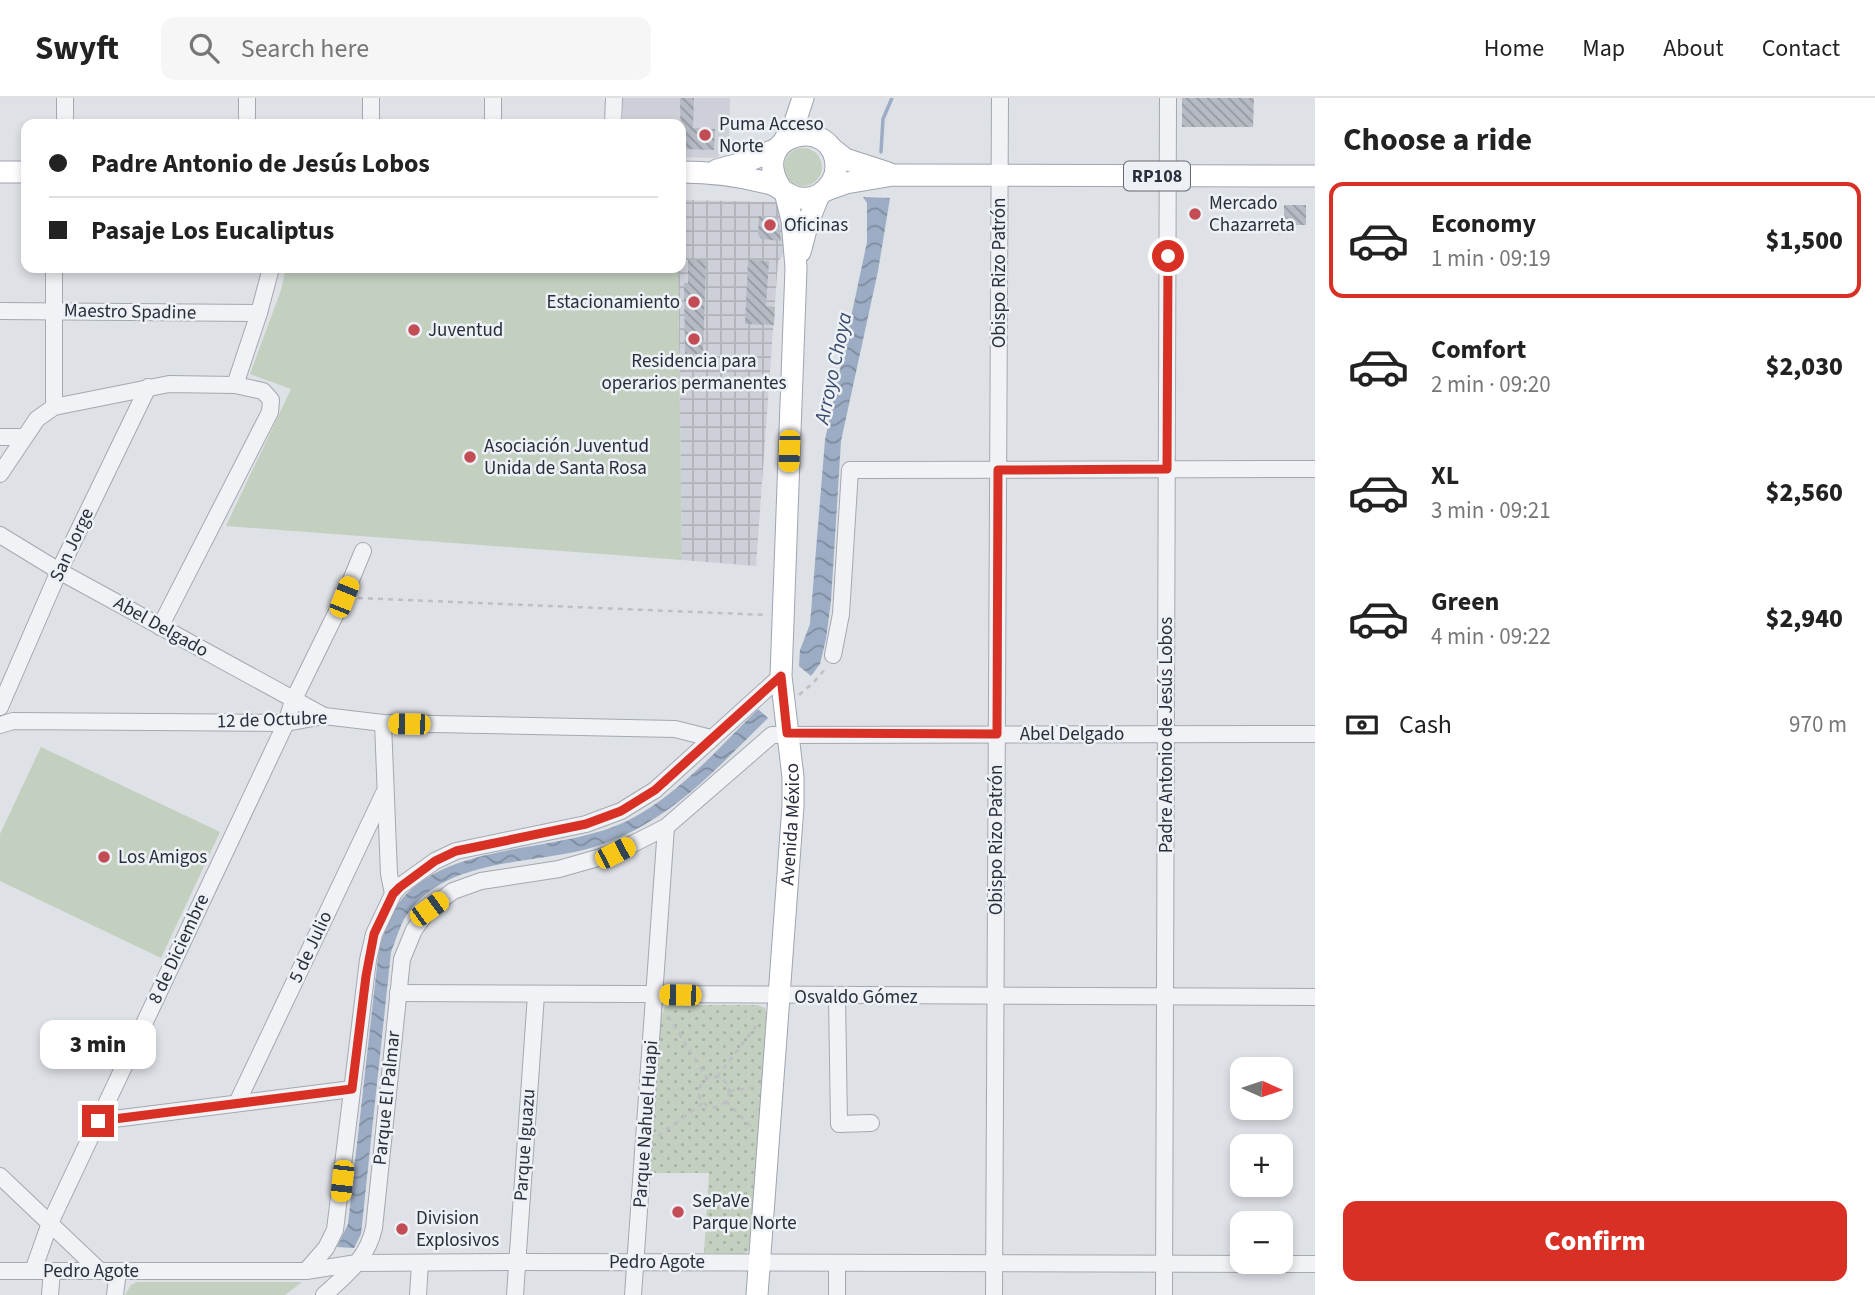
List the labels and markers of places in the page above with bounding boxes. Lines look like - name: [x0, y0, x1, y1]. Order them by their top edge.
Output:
- place label: Puma Acceso Norte: [719, 111, 824, 160]
- marker: Puma Acceso Norte: [697, 127, 713, 143]
- place label: Mercado Chazarreta: [1209, 190, 1295, 239]
- marker: Mercado Chazarreta: [1187, 206, 1203, 222]
- place label: Oficinas: [784, 212, 848, 239]
- marker: Oficinas: [762, 217, 778, 233]
- place label: Estacionamiento: [547, 289, 680, 316]
- marker: Estacionamiento: [686, 294, 702, 310]
- place label: Juventud: [428, 317, 503, 344]
- marker: Juventud: [406, 322, 422, 338]
- marker: Residencia para operarios permanentes: [686, 331, 702, 347]
- place label: Residencia para operarios permanentes: [602, 348, 786, 397]
- place label: Asociación Juventud Unida de Santa Rosa: [484, 433, 649, 482]
- marker: Asociación Juventud Unida de Santa Rosa: [462, 449, 478, 465]
- place label: Los Amigos: [118, 844, 207, 871]
- marker: Los Amigos: [96, 849, 112, 865]
- place label: SePaVe Parque Norte: [692, 1188, 797, 1237]
- marker: SePaVe Parque Norte: [670, 1204, 686, 1220]
- place label: Division Explosivos: [416, 1205, 499, 1254]
- marker: Division Explosivos: [394, 1221, 410, 1237]

